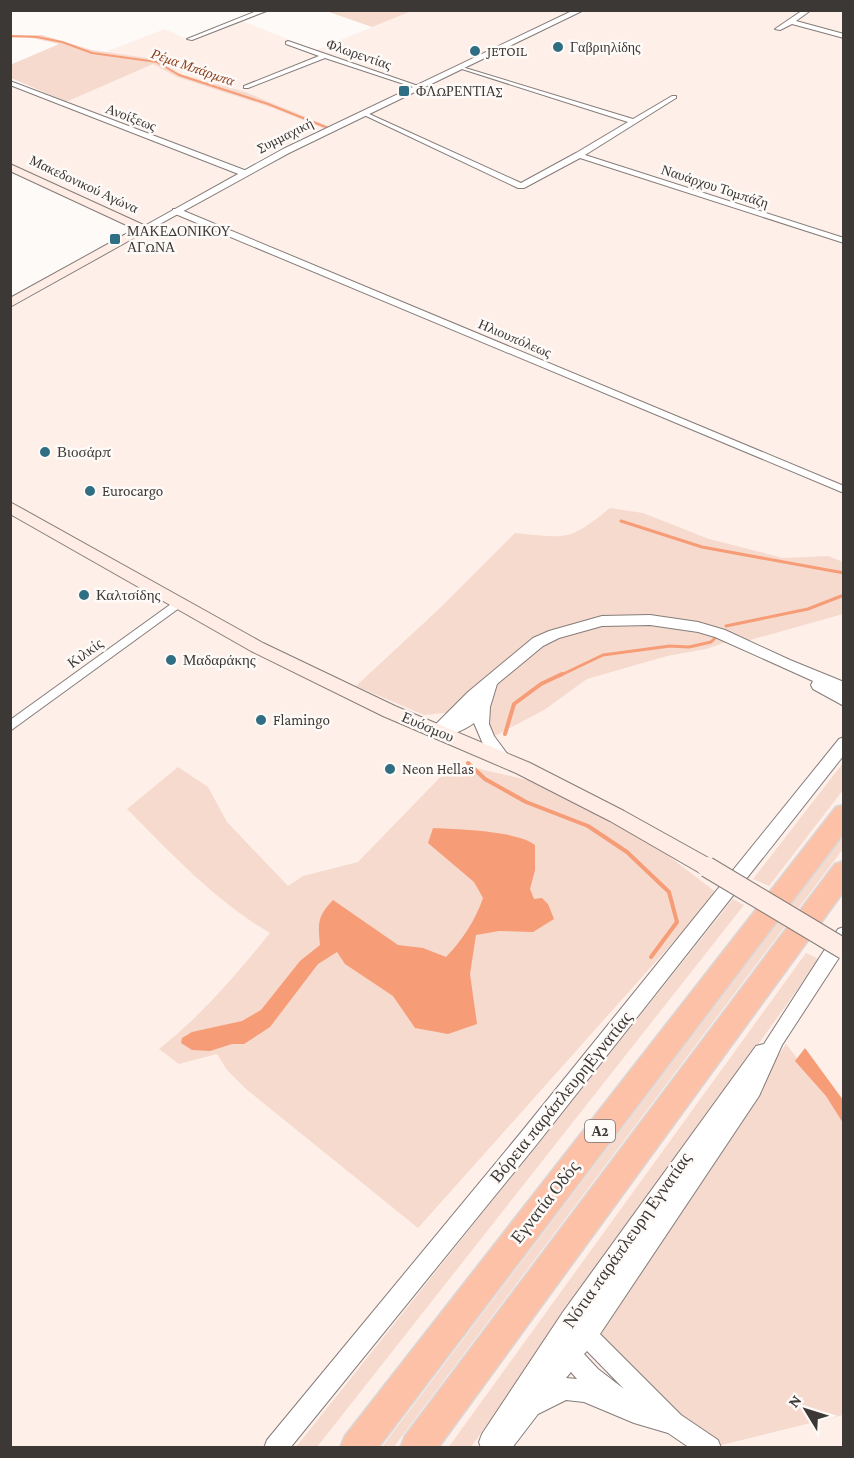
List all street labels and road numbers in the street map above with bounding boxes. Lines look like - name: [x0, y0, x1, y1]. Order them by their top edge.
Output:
- street label: Φλωρεντίας: [324, 35, 394, 73]
- street label: Ανοίξεως: [103, 100, 159, 134]
- street label: Συμμαχική: [254, 115, 316, 155]
- street label: Μακεδονικού Αγώνα: [27, 152, 141, 216]
- street label: Ναυάρχου Τομπάζη: [659, 161, 771, 211]
- street label: Ηλιουπόλεως: [476, 315, 554, 361]
- street label: Κιλκίς: [64, 635, 106, 671]
- street label: Ευόσμου: [399, 709, 457, 746]
- street label: Βόρεια παράπλευρηΕγνατίας: [486, 1007, 636, 1187]
- road number: Α2: [585, 1120, 615, 1142]
- street label: Νότια παράπλευρη Εγνατίας: [559, 1149, 695, 1331]
- street label: Εγνατία Οδός: [507, 1157, 583, 1247]

